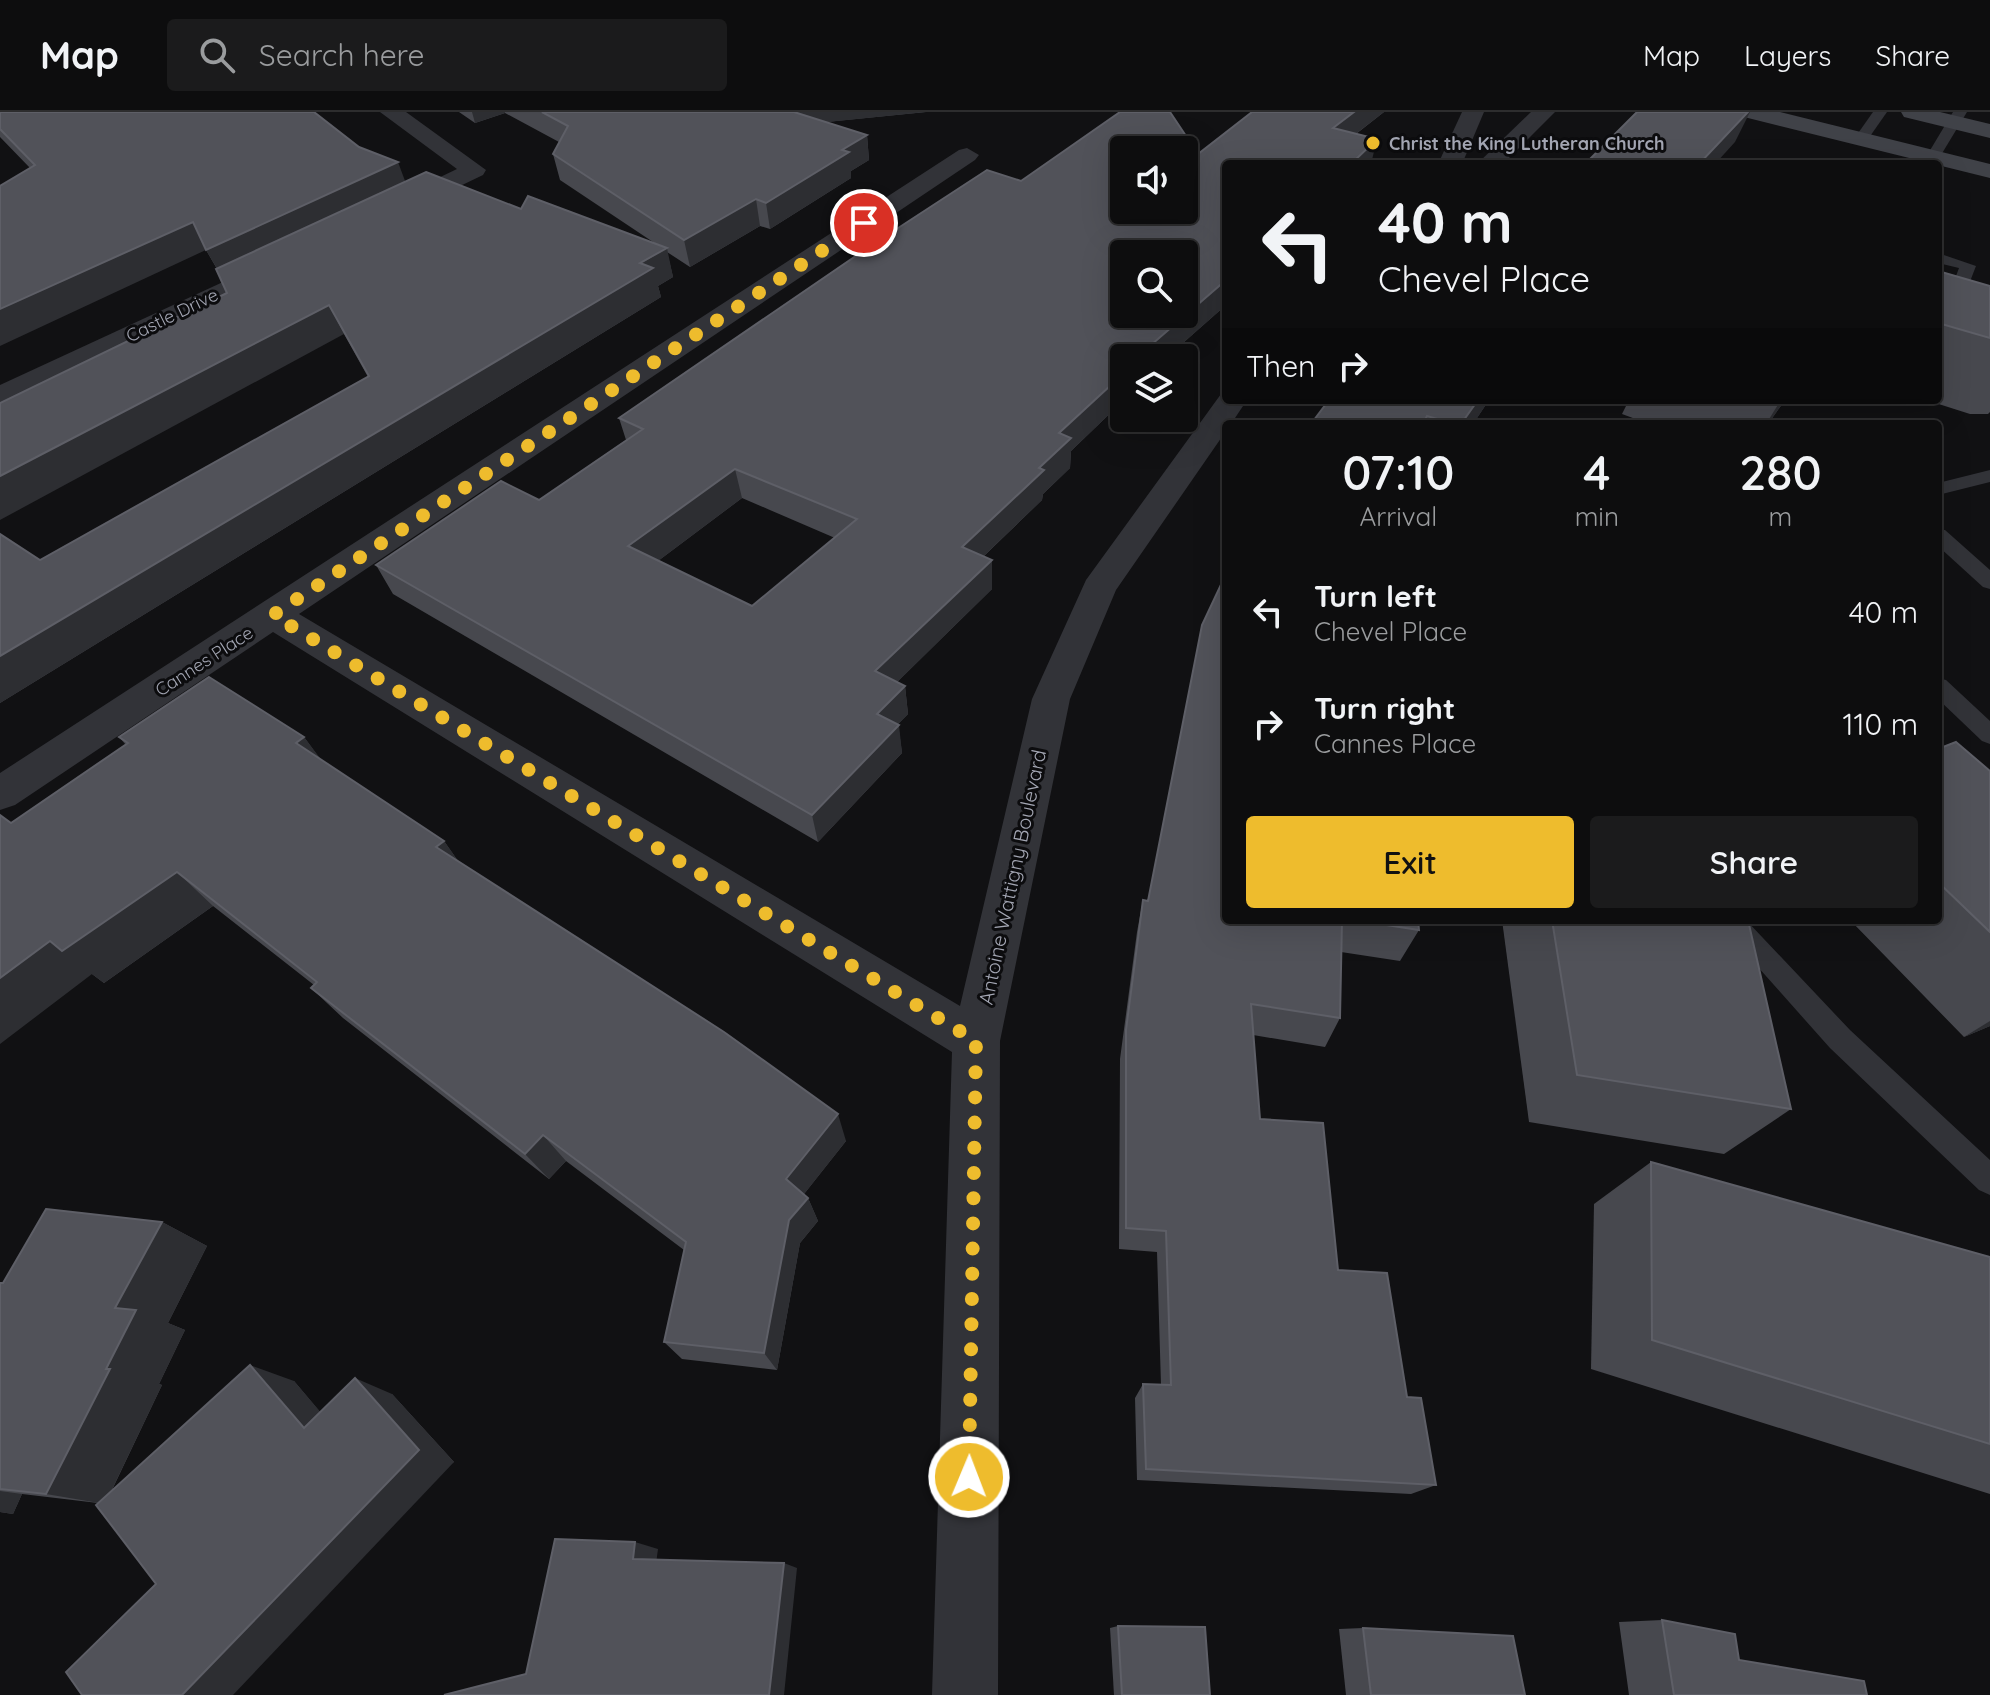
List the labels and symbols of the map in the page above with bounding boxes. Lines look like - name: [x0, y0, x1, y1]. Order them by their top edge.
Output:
- place label: Christ the King Lutheran Church: [1389, 132, 1664, 155]
- marker: Christ the King Lutheran Church: [1364, 134, 1382, 152]
- pin: [830, 189, 898, 257]
- street label: Castle Drive: [122, 283, 222, 347]
- street label: Cannes Place: [151, 621, 257, 701]
- street label: Antoine Wattigny Boulevard: [973, 747, 1051, 1007]
- position arrow: [927, 1435, 1011, 1519]

